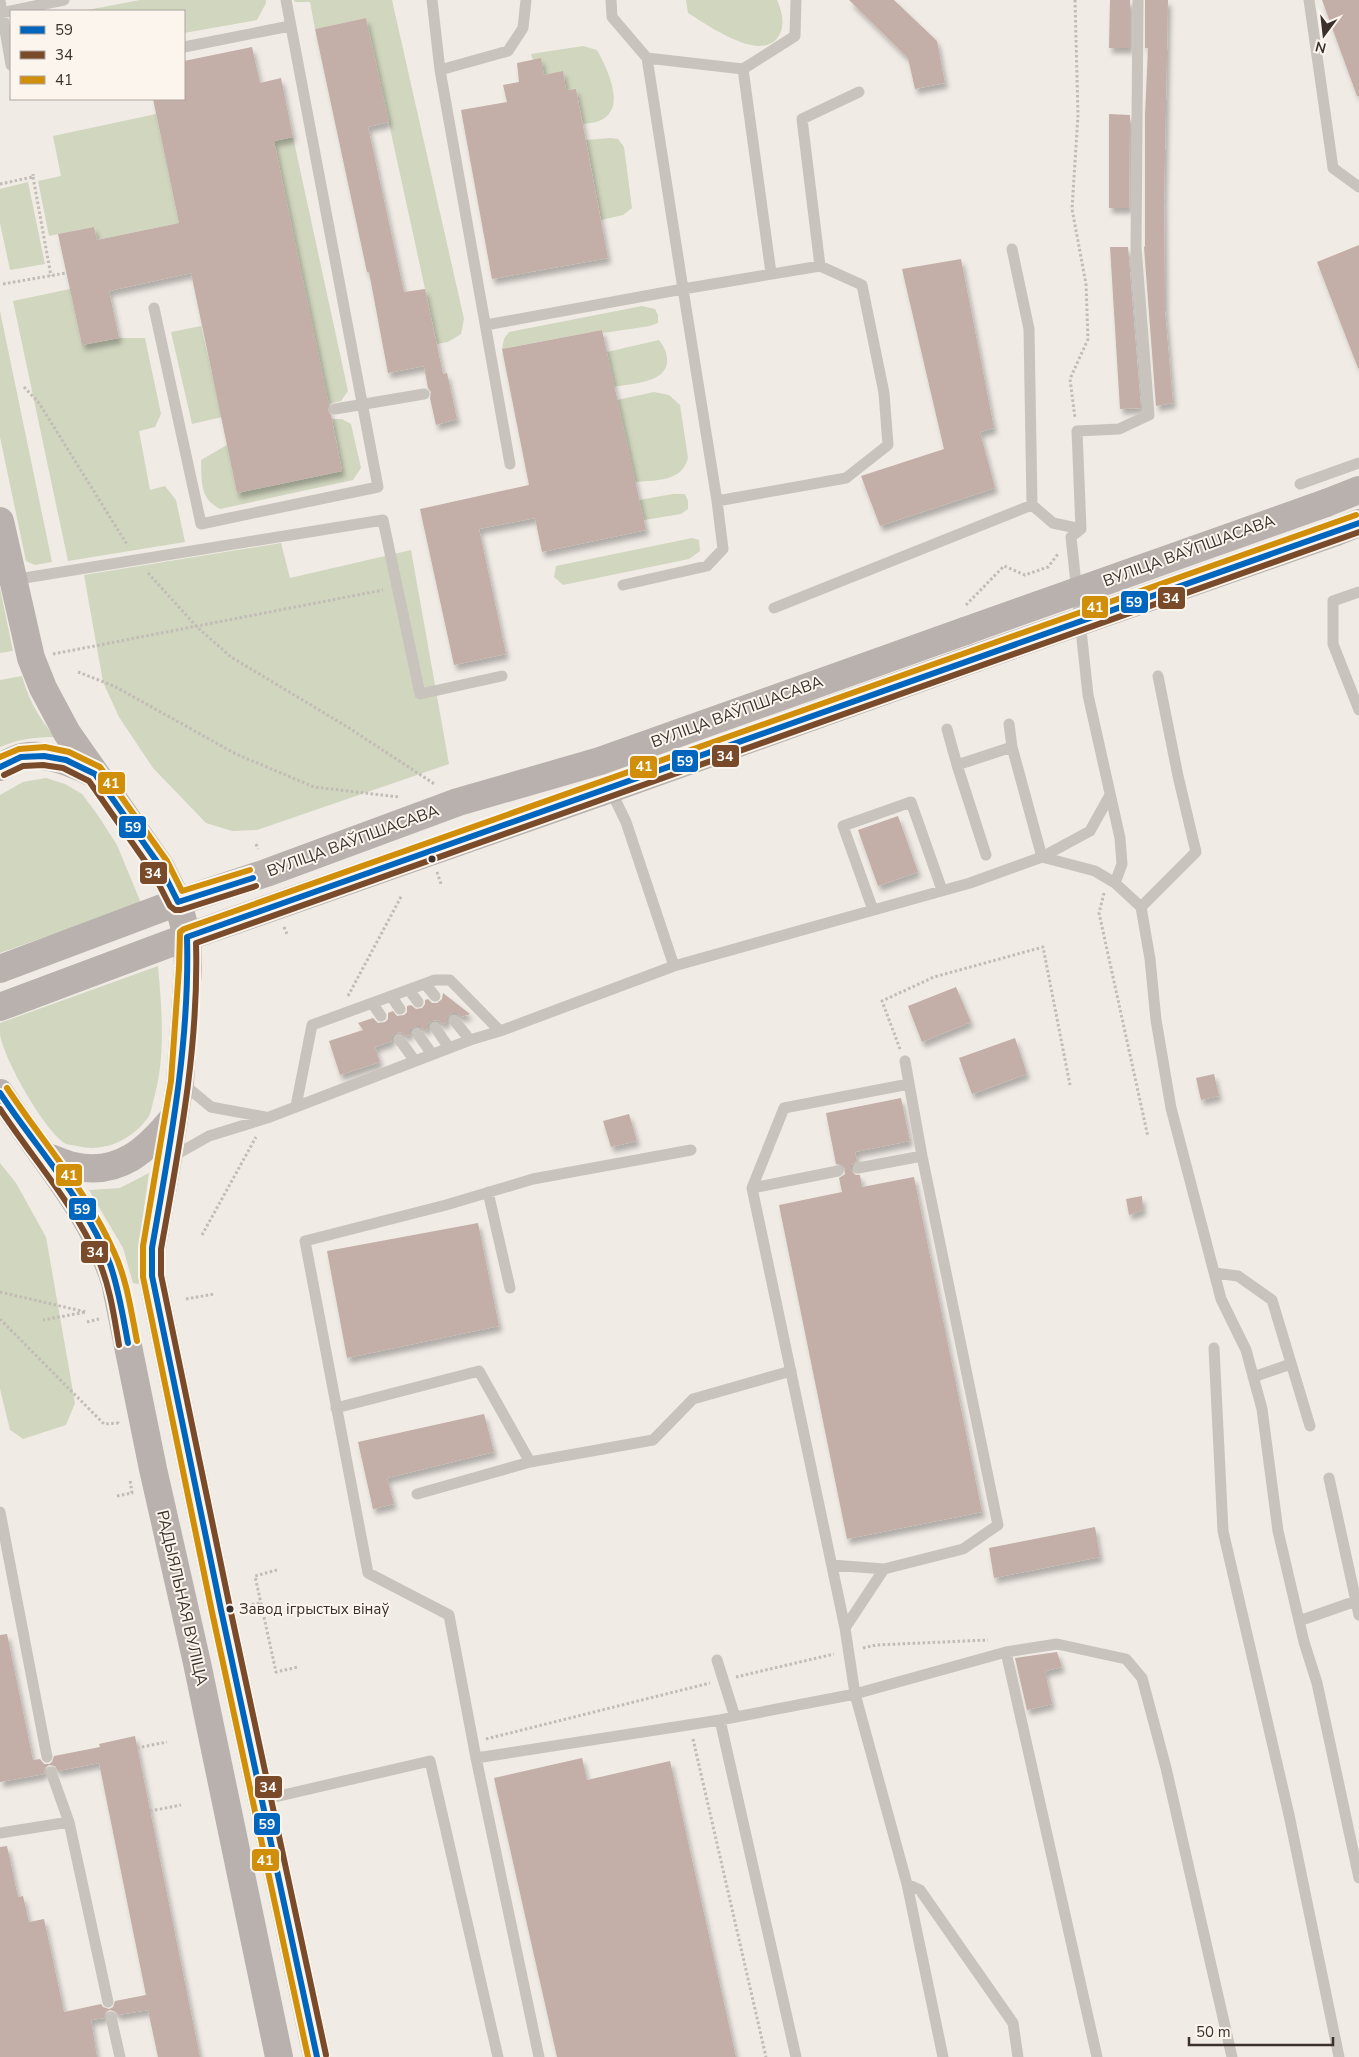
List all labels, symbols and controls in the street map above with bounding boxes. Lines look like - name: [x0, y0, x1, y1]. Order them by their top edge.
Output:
- legend: [10, 10, 185, 100]
- north arrow: [1299, 10, 1349, 60]
- text: 59: [55, 20, 73, 40]
- text: N: [1313, 37, 1328, 58]
- text: 34: [55, 45, 73, 65]
- text: 41: [55, 70, 73, 90]
- street label: ВУЛІЦА ВАЎПШАСАВА: [1100, 510, 1278, 592]
- line badge: 34: [1157, 586, 1186, 610]
- text: 34: [1163, 589, 1180, 608]
- line badge: 59: [1120, 590, 1149, 614]
- text: 59: [1126, 593, 1142, 612]
- line badge: 41: [1081, 595, 1109, 619]
- text: 41: [1087, 598, 1103, 617]
- street label: ВУЛІЦА ВАЎПШАСАВА: [648, 671, 826, 753]
- line badge: 34: [711, 744, 740, 768]
- text: 34: [717, 747, 734, 766]
- line badge: 59: [671, 749, 699, 773]
- text: 59: [677, 752, 693, 771]
- line badge: 41: [629, 755, 658, 779]
- text: 41: [636, 757, 652, 776]
- line badge: 41: [97, 771, 126, 795]
- text: 41: [103, 774, 119, 793]
- street label: ВУЛІЦА ВАЎПШАСАВА: [264, 800, 442, 882]
- line badge: 59: [118, 815, 147, 839]
- text: 59: [125, 818, 141, 837]
- unlabelled marker: [427, 854, 437, 864]
- line badge: 34: [139, 861, 168, 885]
- text: 34: [145, 864, 162, 883]
- line badge: 41: [55, 1163, 83, 1187]
- text: 41: [61, 1166, 77, 1185]
- line badge: 59: [68, 1197, 97, 1221]
- text: 59: [74, 1200, 90, 1219]
- line badge: 34: [80, 1240, 109, 1264]
- text: 34: [87, 1243, 104, 1262]
- street label: РАДЫЯЛЬНАЯ ВУЛІЦА: [151, 1508, 213, 1688]
- place label: Завод ігрыстых вінаў: [239, 1599, 389, 1619]
- marker: Завод ігрыстых вінаў: [225, 1604, 235, 1614]
- line badge: 34: [254, 1775, 283, 1799]
- text: 34: [260, 1778, 277, 1797]
- line badge: 59: [253, 1812, 281, 1836]
- text: 59: [259, 1815, 275, 1834]
- line badge: 41: [251, 1848, 280, 1872]
- text: 41: [257, 1851, 273, 1870]
- scale bar: [1189, 2014, 1333, 2046]
- text: 50 m: [1196, 2022, 1231, 2042]

